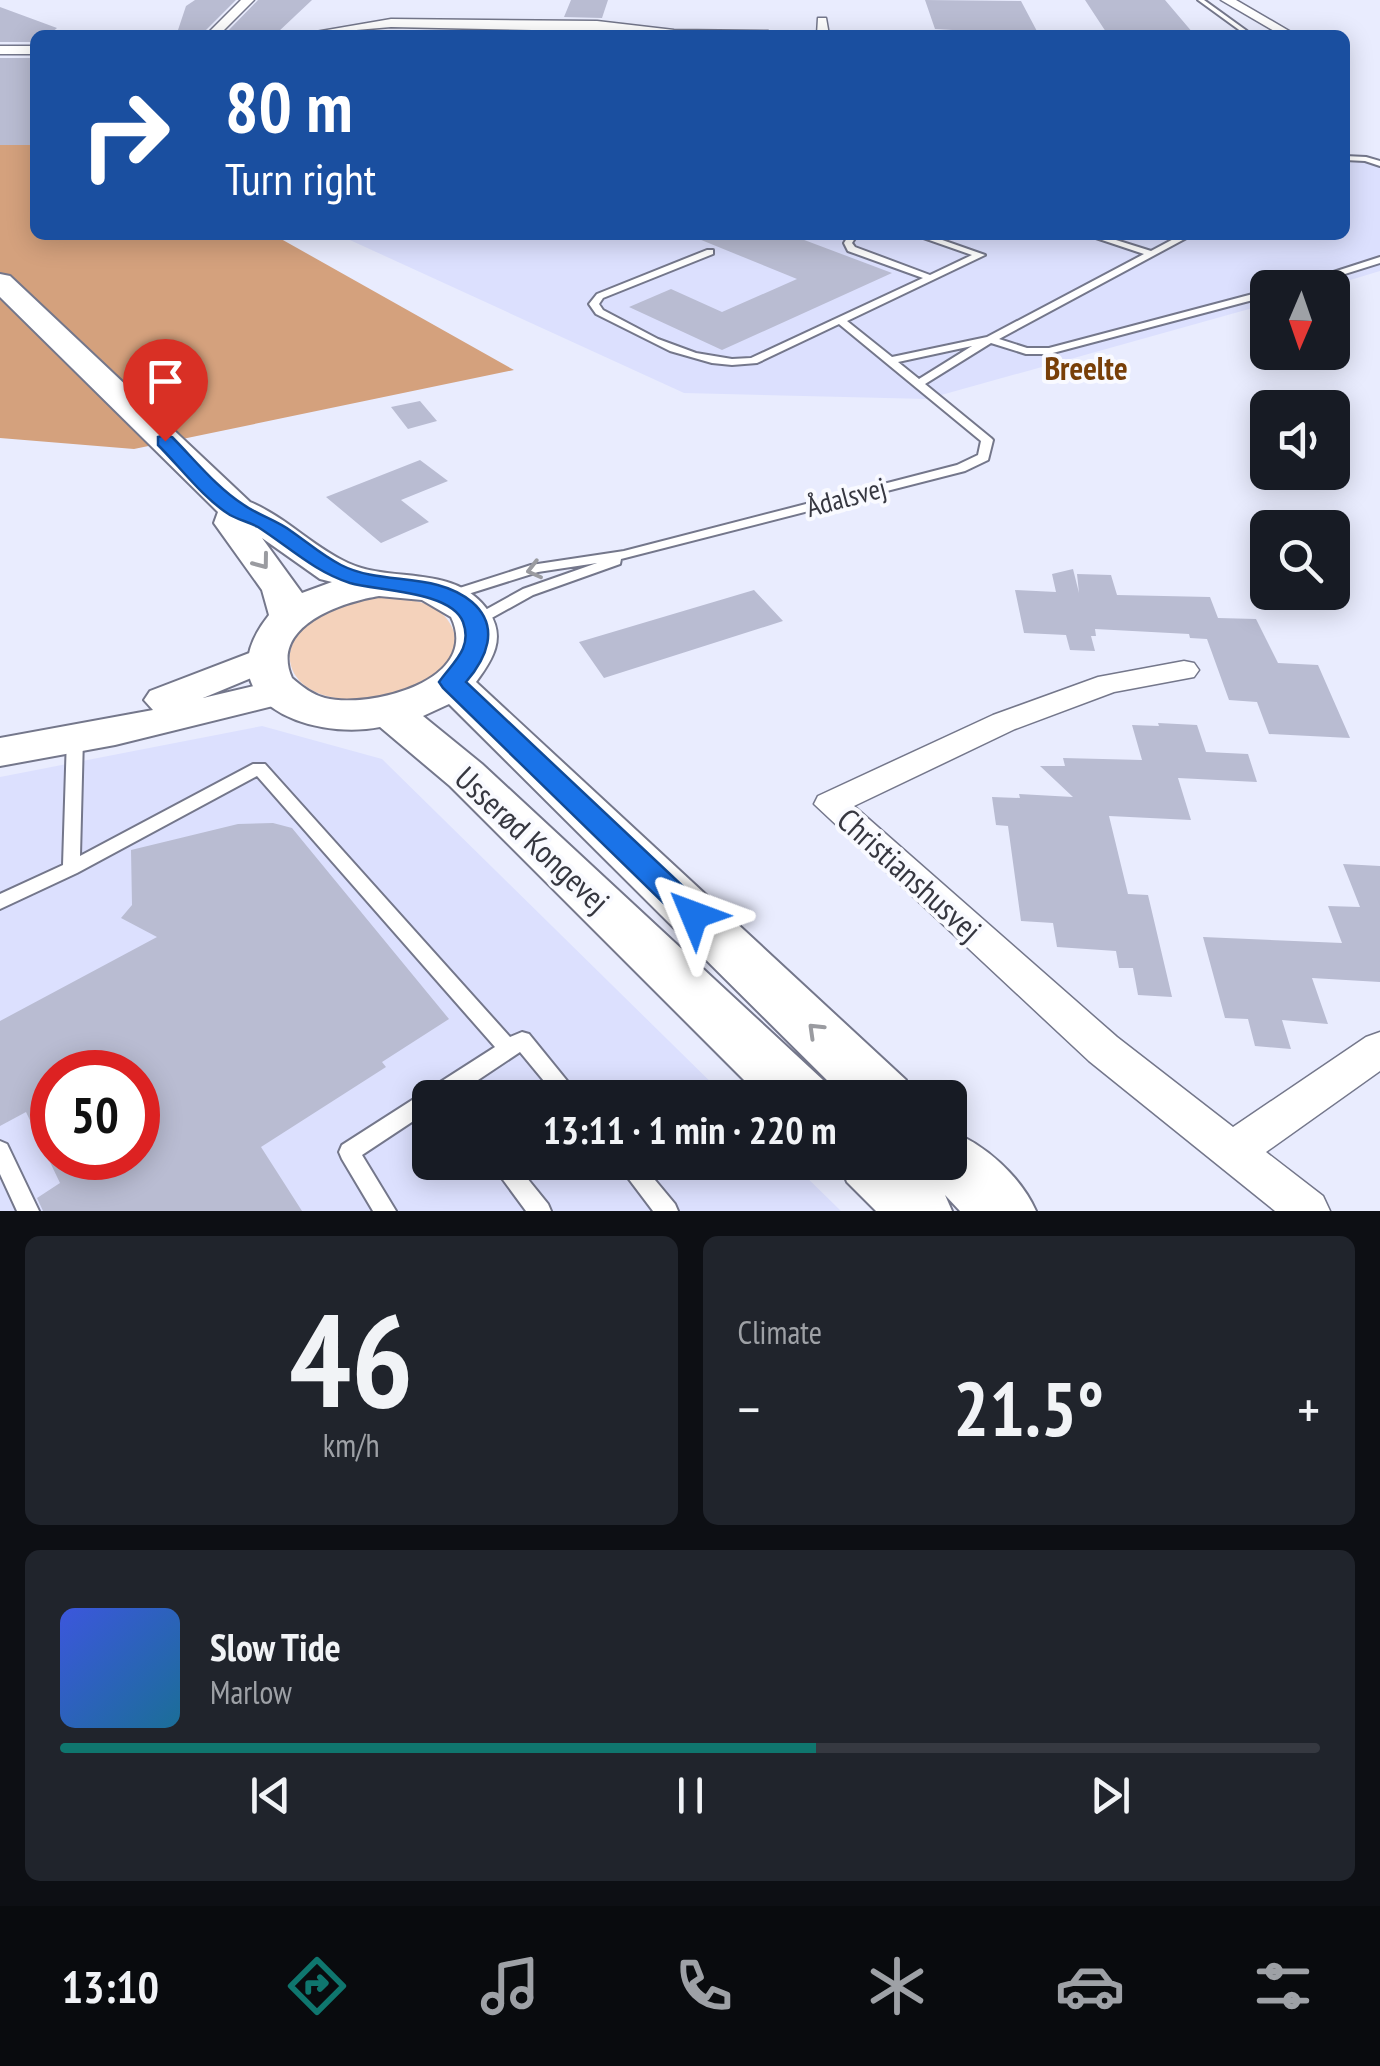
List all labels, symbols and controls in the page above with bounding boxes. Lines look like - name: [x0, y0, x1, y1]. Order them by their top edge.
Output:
- text: 80 m: [225, 61, 353, 151]
- icon: right: [60, 70, 190, 200]
- text: Turn right: [225, 149, 376, 207]
- north arrow: [1250, 270, 1350, 370]
- map controls: [1250, 270, 1350, 610]
- pin: [123, 339, 208, 442]
- district label: Breelte: [1044, 347, 1128, 389]
- icon: arrive: [138, 354, 193, 409]
- button: sound: [1250, 390, 1350, 490]
- street label: Ådalsvej: [802, 468, 890, 525]
- button: search: [1250, 510, 1350, 610]
- one-way arrow: [251, 551, 268, 569]
- one-way arrow: [526, 558, 543, 579]
- street label: Usserød Kongevej: [447, 757, 619, 922]
- street label: Christianshusvej: [829, 798, 991, 950]
- position arrow: [642, 863, 746, 967]
- one-way arrow: [808, 1024, 826, 1042]
- speed limit sign: 50: [30, 1050, 160, 1180]
- text: 13:11 · 1 min · 220 m: [543, 1105, 836, 1154]
- text: 46: [289, 1275, 413, 1443]
- text: Climate: [738, 1311, 822, 1353]
- text: 21.5°: [953, 1360, 1104, 1457]
- text: −: [738, 1373, 760, 1444]
- text: +: [1297, 1373, 1320, 1444]
- text: km/h: [323, 1424, 380, 1466]
- text: Slow Tide: [210, 1622, 341, 1671]
- text: Marlow: [210, 1671, 292, 1713]
- icon: previous: [243, 1768, 298, 1823]
- icon: pause: [663, 1768, 718, 1823]
- icon: next: [1083, 1768, 1138, 1823]
- icon: directions: [282, 1951, 352, 2021]
- icon: music: [475, 1951, 545, 2021]
- icon: phone: [669, 1951, 739, 2021]
- icon: climate: [862, 1951, 932, 2021]
- icon: car: [1055, 1951, 1125, 2021]
- icon: filters: [1248, 1951, 1318, 2021]
- text: 13:10: [62, 1957, 159, 2015]

